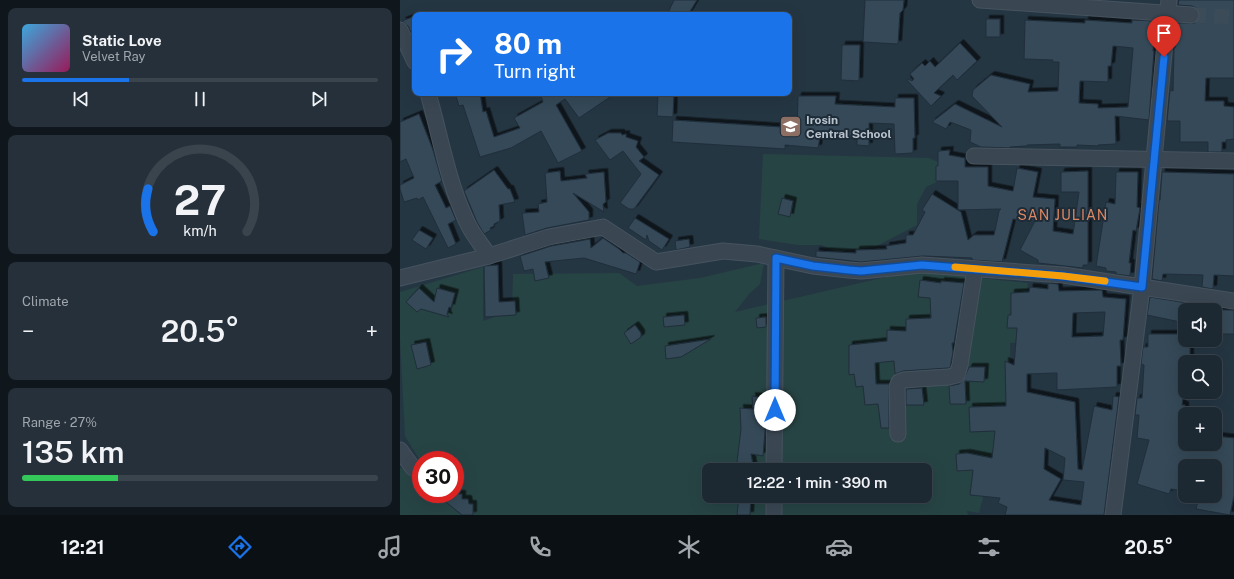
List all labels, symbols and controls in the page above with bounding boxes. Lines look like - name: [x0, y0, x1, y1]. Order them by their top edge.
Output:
- pin: [1147, 16, 1181, 57]
- icon: arrive: [1153, 22, 1175, 44]
- text: 80 m: [494, 27, 562, 60]
- icon: right: [428, 28, 480, 80]
- text: Static Love: [82, 32, 162, 49]
- text: Velvet Ray: [82, 49, 146, 64]
- text: Turn right: [494, 61, 576, 82]
- icon: previous: [70, 88, 92, 110]
- icon: pause: [189, 88, 211, 110]
- icon: next: [308, 88, 330, 110]
- place label: Irosin Central School: [806, 113, 891, 141]
- school or university icon: Irosin Central School: [778, 114, 804, 140]
- text: 27: [174, 175, 226, 224]
- district label: SAN JULIAN: [1018, 207, 1108, 223]
- text: km/h: [183, 222, 217, 239]
- text: Climate: [22, 294, 69, 309]
- map controls: [1178, 303, 1222, 503]
- button: sound: [1178, 303, 1222, 347]
- text: 20.5°: [161, 313, 239, 349]
- text: −: [22, 318, 34, 344]
- text: +: [366, 318, 378, 344]
- button: search: [1178, 355, 1222, 399]
- position arrow: [754, 389, 796, 431]
- button: +: [1178, 407, 1222, 451]
- text: Range · 27%: [22, 415, 97, 430]
- text: 135 km: [22, 434, 124, 470]
- speed limit sign: 30: [412, 451, 464, 503]
- button: −: [1178, 459, 1222, 503]
- text: 12:22 · 1 min · 390 m: [747, 474, 887, 491]
- icon: directions: [226, 533, 254, 561]
- icon: music: [376, 533, 404, 561]
- icon: phone: [526, 533, 554, 561]
- icon: climate: [675, 533, 703, 561]
- icon: car: [825, 533, 853, 561]
- icon: filters: [975, 533, 1003, 561]
- text: 12:21: [61, 537, 104, 558]
- text: 20.5°: [1124, 537, 1173, 558]

